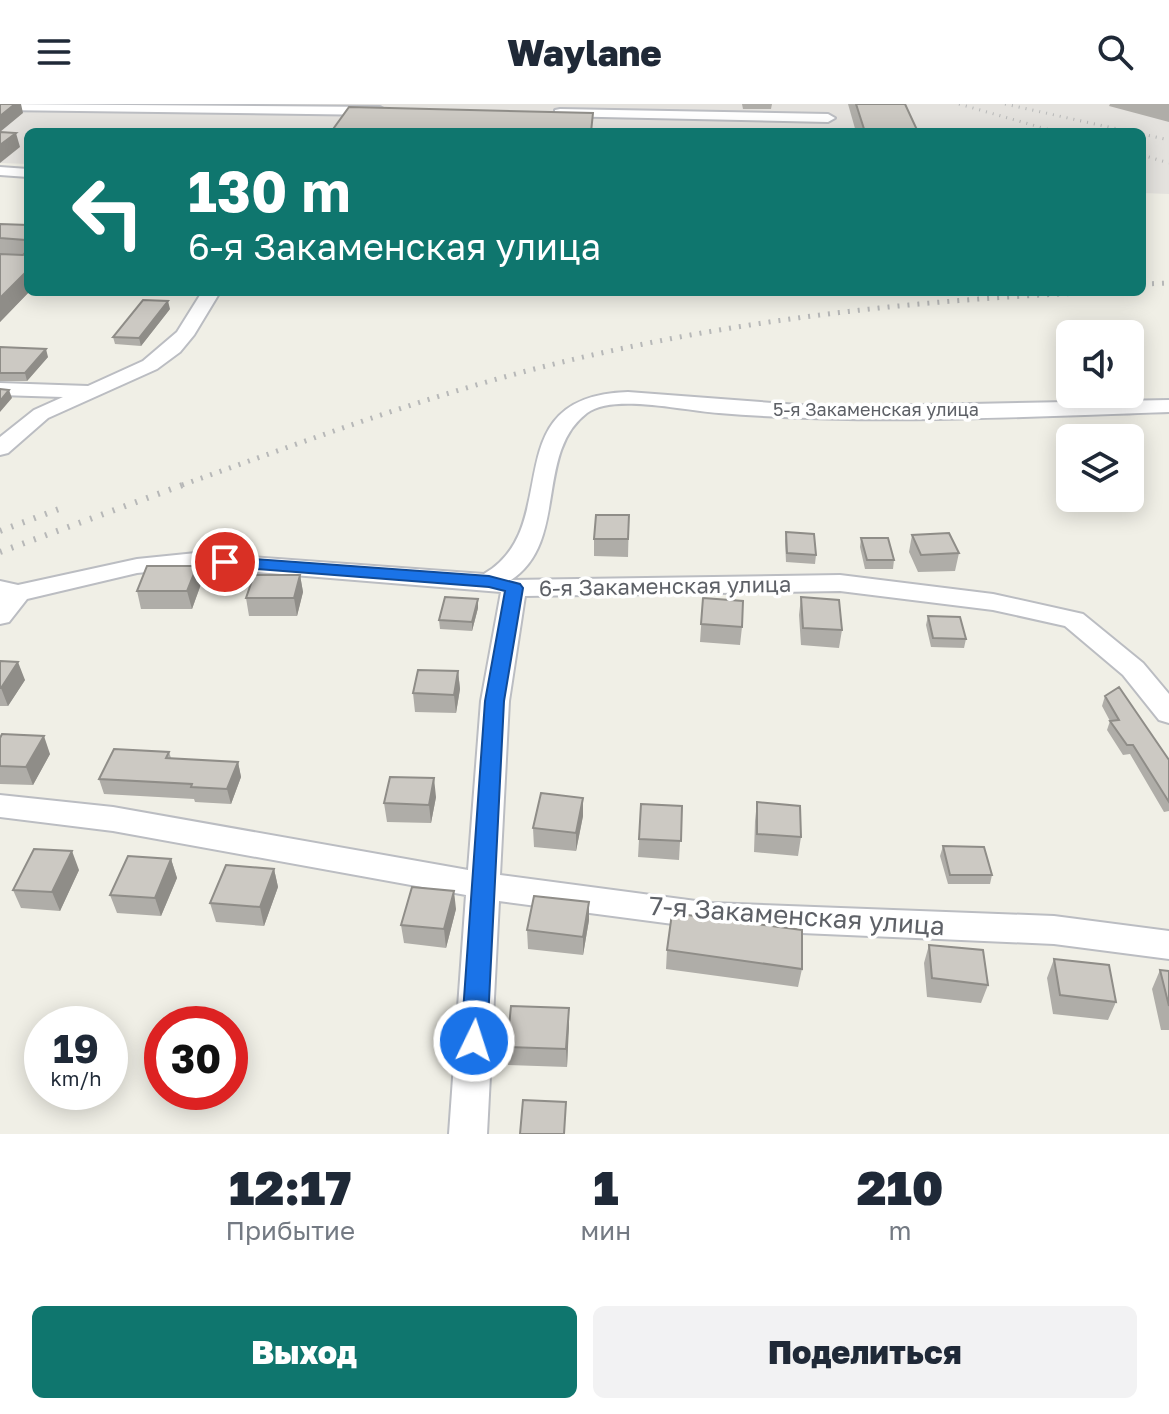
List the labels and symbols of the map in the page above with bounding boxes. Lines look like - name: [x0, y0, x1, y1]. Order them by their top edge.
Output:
- street label: 5-я Закаменская улица: [773, 398, 979, 420]
- pin: [191, 528, 259, 596]
- street label: 6-я Закаменская улица: [539, 570, 791, 601]
- street label: 7-я Закаменская улица: [648, 890, 946, 941]
- position arrow: [432, 999, 516, 1083]
- speed limit sign: 30: [144, 1006, 248, 1110]

